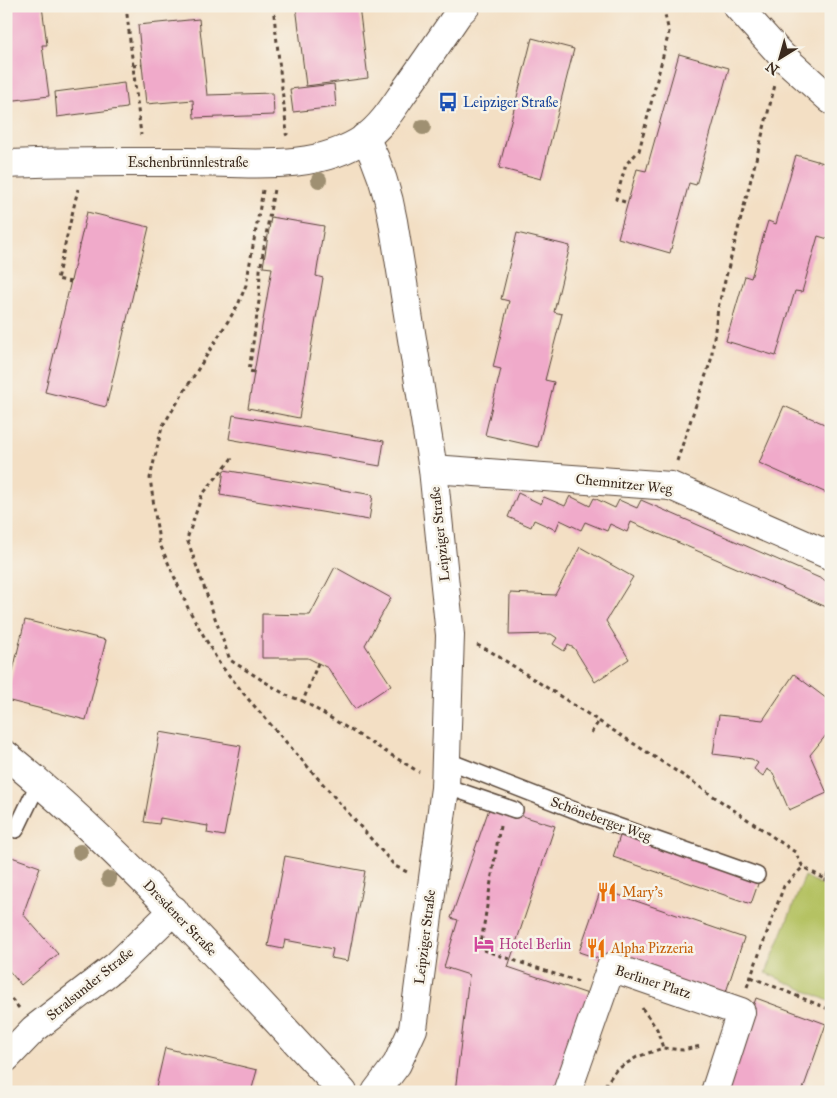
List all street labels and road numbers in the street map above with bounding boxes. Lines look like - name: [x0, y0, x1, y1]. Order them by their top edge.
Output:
- street label: Eschenbrünnlestraße: [128, 154, 249, 171]
- street label: Chemnitzer Weg: [575, 470, 674, 498]
- street label: Leipziger Straße: [427, 486, 453, 582]
- street label: Schöneberger Weg: [548, 793, 654, 845]
- street label: Dresdener Straße: [140, 877, 221, 960]
- street label: Leipziger Straße: [411, 889, 439, 985]
- street label: Stralsunder Straße: [43, 944, 137, 1024]
- street label: Berliner Platz: [613, 962, 694, 1002]

